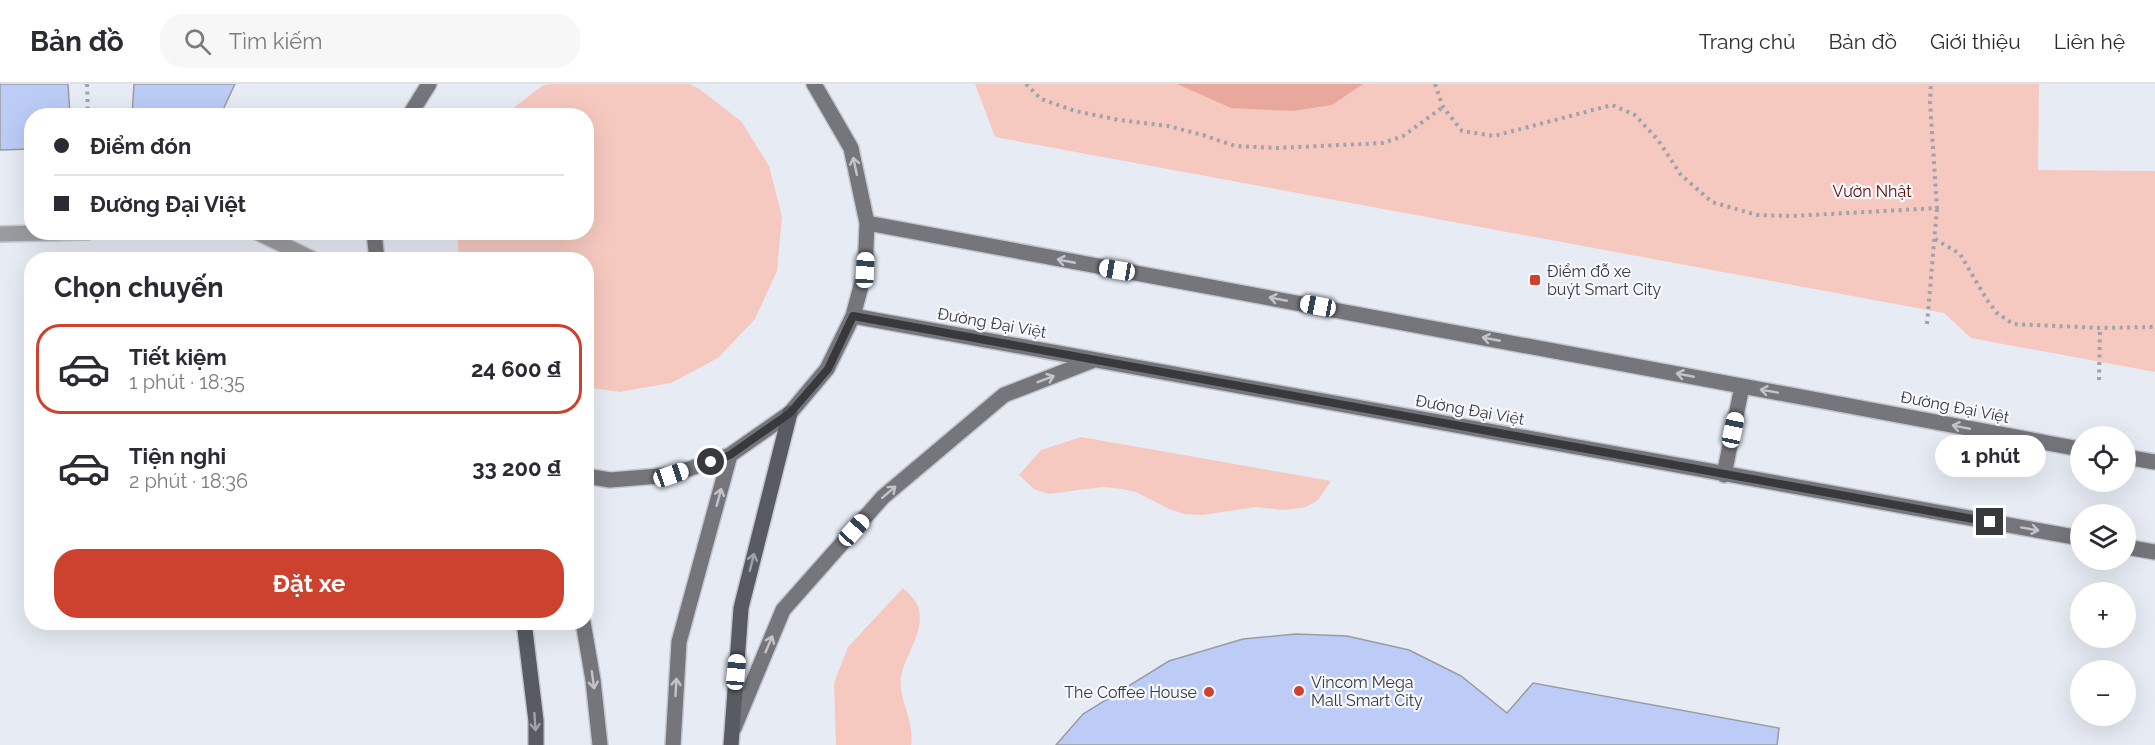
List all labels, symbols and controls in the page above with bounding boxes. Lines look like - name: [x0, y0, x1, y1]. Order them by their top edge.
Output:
- search box: [160, 14, 580, 68]
- text: Bản đồ: [30, 25, 124, 58]
- icon: search: [181, 25, 214, 58]
- text: Tìm kiếm: [229, 28, 322, 54]
- text: Trang chủ: [1699, 29, 1795, 54]
- text: Bản đồ: [1828, 29, 1897, 54]
- text: Giới thiệu: [1930, 29, 2021, 54]
- text: Liên hệ: [2054, 29, 2125, 54]
- text: Điểm đón: [90, 133, 191, 159]
- one-way arrow: [848, 157, 860, 176]
- park label: Vườn Nhật: [1832, 182, 1912, 201]
- text: Đường Đại Việt: [90, 191, 246, 217]
- car: [855, 252, 875, 288]
- one-way arrow: [1057, 255, 1076, 266]
- car: [1098, 258, 1136, 282]
- place label: Điểm đỗ xe buýt Smart City: [1547, 262, 1662, 299]
- text: Chọn chuyến: [54, 272, 223, 303]
- marker: Điểm đỗ xe buýt Smart City: [1528, 273, 1542, 287]
- one-way arrow: [1269, 293, 1289, 304]
- car: [1299, 294, 1337, 318]
- street label: Đường Đại Việt: [936, 304, 1049, 342]
- one-way arrow: [1481, 333, 1501, 344]
- icon: car: [57, 342, 111, 396]
- text: Tiết kiệm: [129, 344, 227, 370]
- text: 24 600 ₫: [471, 356, 561, 382]
- one-way arrow: [1675, 369, 1695, 380]
- text: 1 phút · 18:35: [129, 370, 245, 394]
- one-way arrow: [1036, 373, 1054, 384]
- one-way arrow: [1760, 385, 1780, 396]
- street label: Đường Đại Việt: [1899, 387, 2012, 427]
- street label: Đường Đại Việt: [1414, 391, 1527, 429]
- car: [1720, 411, 1746, 449]
- one-way arrow: [1952, 421, 1971, 432]
- map controls: [2070, 426, 2136, 726]
- button: locate: [2070, 426, 2136, 492]
- callout: 1 phút: [1934, 435, 2046, 477]
- icon: car: [57, 441, 111, 495]
- text: Tiện nghi: [129, 443, 226, 469]
- text: 1 phút: [1961, 444, 2020, 468]
- route start: [697, 448, 724, 475]
- text: 33 200 ₫: [472, 455, 561, 481]
- car: [651, 461, 691, 489]
- text: 2 phút · 18:36: [129, 469, 248, 493]
- one-way arrow: [881, 485, 896, 499]
- one-way arrow: [714, 488, 725, 507]
- button: layers: [2070, 504, 2136, 570]
- route end: [1976, 508, 2003, 535]
- car: [835, 511, 873, 549]
- one-way arrow: [2020, 524, 2039, 535]
- button: Đặt xe: [54, 549, 564, 618]
- one-way arrow: [747, 553, 759, 572]
- button: +: [2070, 582, 2136, 648]
- one-way arrow: [764, 635, 775, 653]
- car: [725, 653, 747, 691]
- button: −: [2070, 660, 2136, 726]
- one-way arrow: [587, 670, 598, 690]
- place label: Vincom Mega Mall Smart City: [1311, 673, 1423, 710]
- one-way arrow: [671, 677, 682, 697]
- place label: The Coffee House: [1064, 683, 1197, 702]
- marker: Vincom Mega Mall Smart City: [1292, 684, 1306, 698]
- marker: The Coffee House: [1202, 685, 1216, 699]
- one-way arrow: [530, 712, 541, 732]

